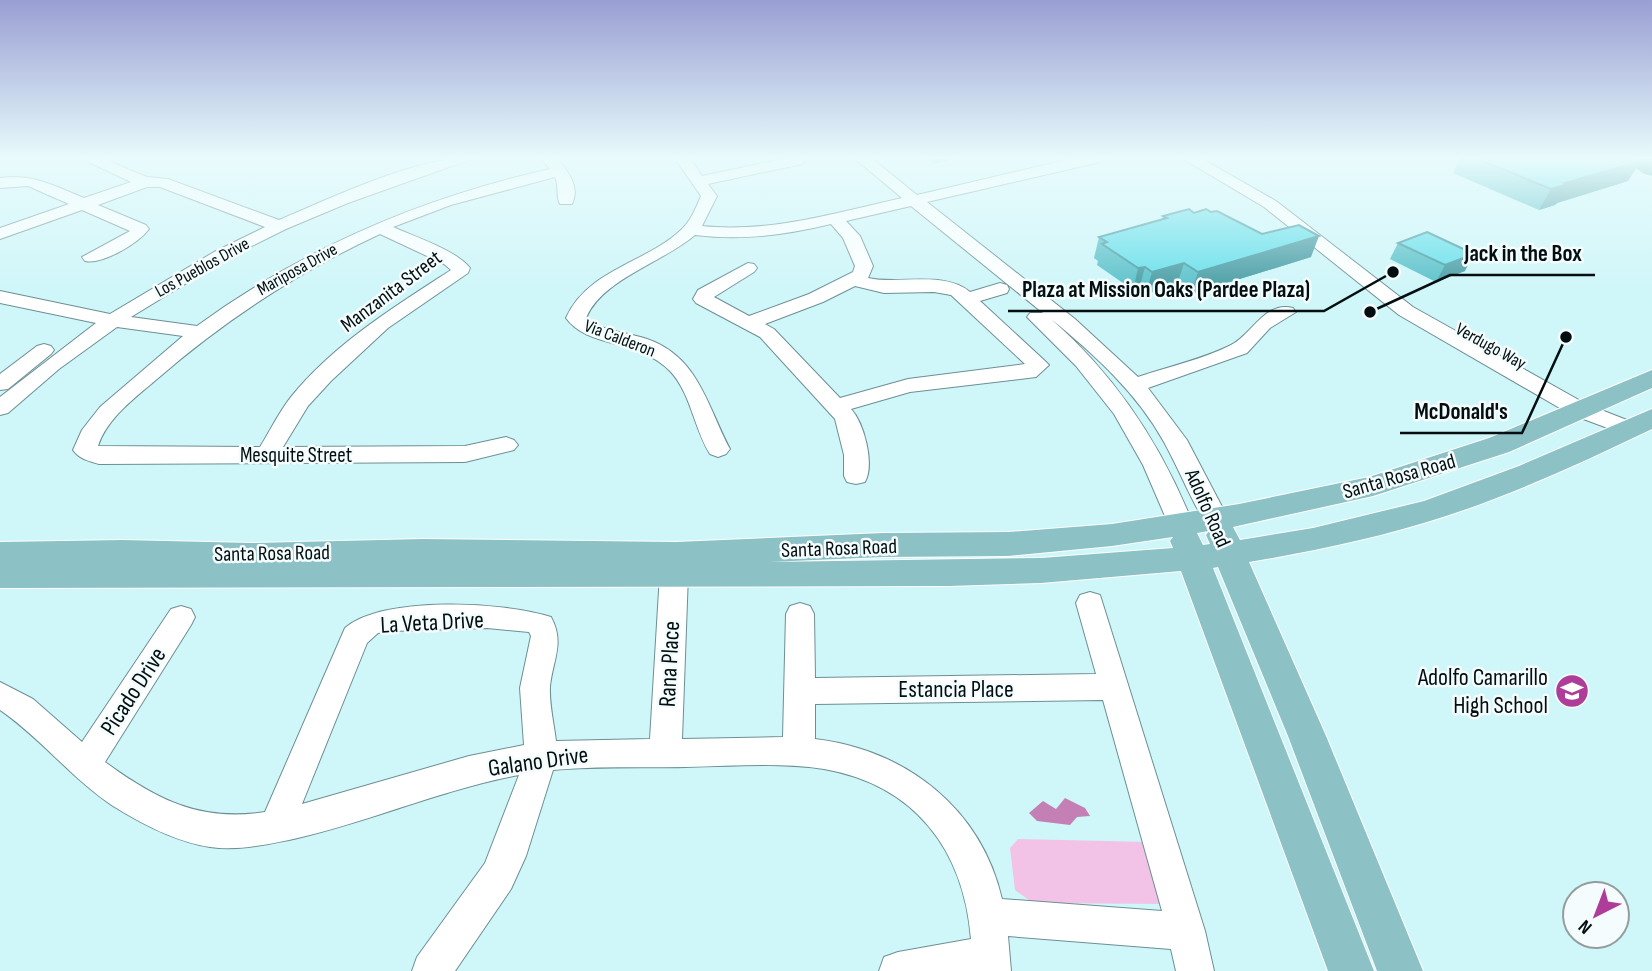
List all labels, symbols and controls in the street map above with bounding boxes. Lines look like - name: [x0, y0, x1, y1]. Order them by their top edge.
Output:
- callout: Jack in the Box: [1450, 231, 1595, 275]
- street label: Los Pueblos Drive: [151, 233, 253, 302]
- street label: Mariposa Drive: [253, 239, 341, 300]
- text: Jack in the Box: [1463, 240, 1582, 268]
- street label: Manzanita Street: [336, 245, 447, 338]
- callout: Plaza at Mission Oaks (Pardee Plaza): [1008, 267, 1324, 311]
- text: Plaza at Mission Oaks (Pardee Plaza): [1022, 276, 1310, 304]
- street label: Via Calderon: [581, 315, 658, 362]
- street label: Verdugo Way: [1452, 319, 1530, 374]
- callout: McDonald's: [1400, 389, 1522, 433]
- text: McDonald's: [1414, 398, 1508, 426]
- street label: Mesquite Street: [240, 443, 352, 468]
- street label: Santa Rosa Road: [1340, 448, 1458, 504]
- street label: Adolfo Road: [1179, 464, 1236, 551]
- street label: Santa Rosa Road: [781, 534, 897, 563]
- street label: Santa Rosa Road: [214, 540, 330, 567]
- street label: La Veta Drive: [379, 605, 485, 640]
- street label: Rana Place: [653, 620, 686, 708]
- street label: Picado Drive: [94, 642, 172, 741]
- place label: Adolfo Camarillo High School: [1417, 663, 1548, 720]
- school or university icon: Adolfo Camarillo High School: [1553, 672, 1591, 710]
- street label: Estancia Place: [898, 675, 1014, 704]
- street label: Galano Drive: [486, 740, 590, 783]
- north arrow: [1561, 880, 1631, 950]
- text: N: [1574, 915, 1597, 938]

